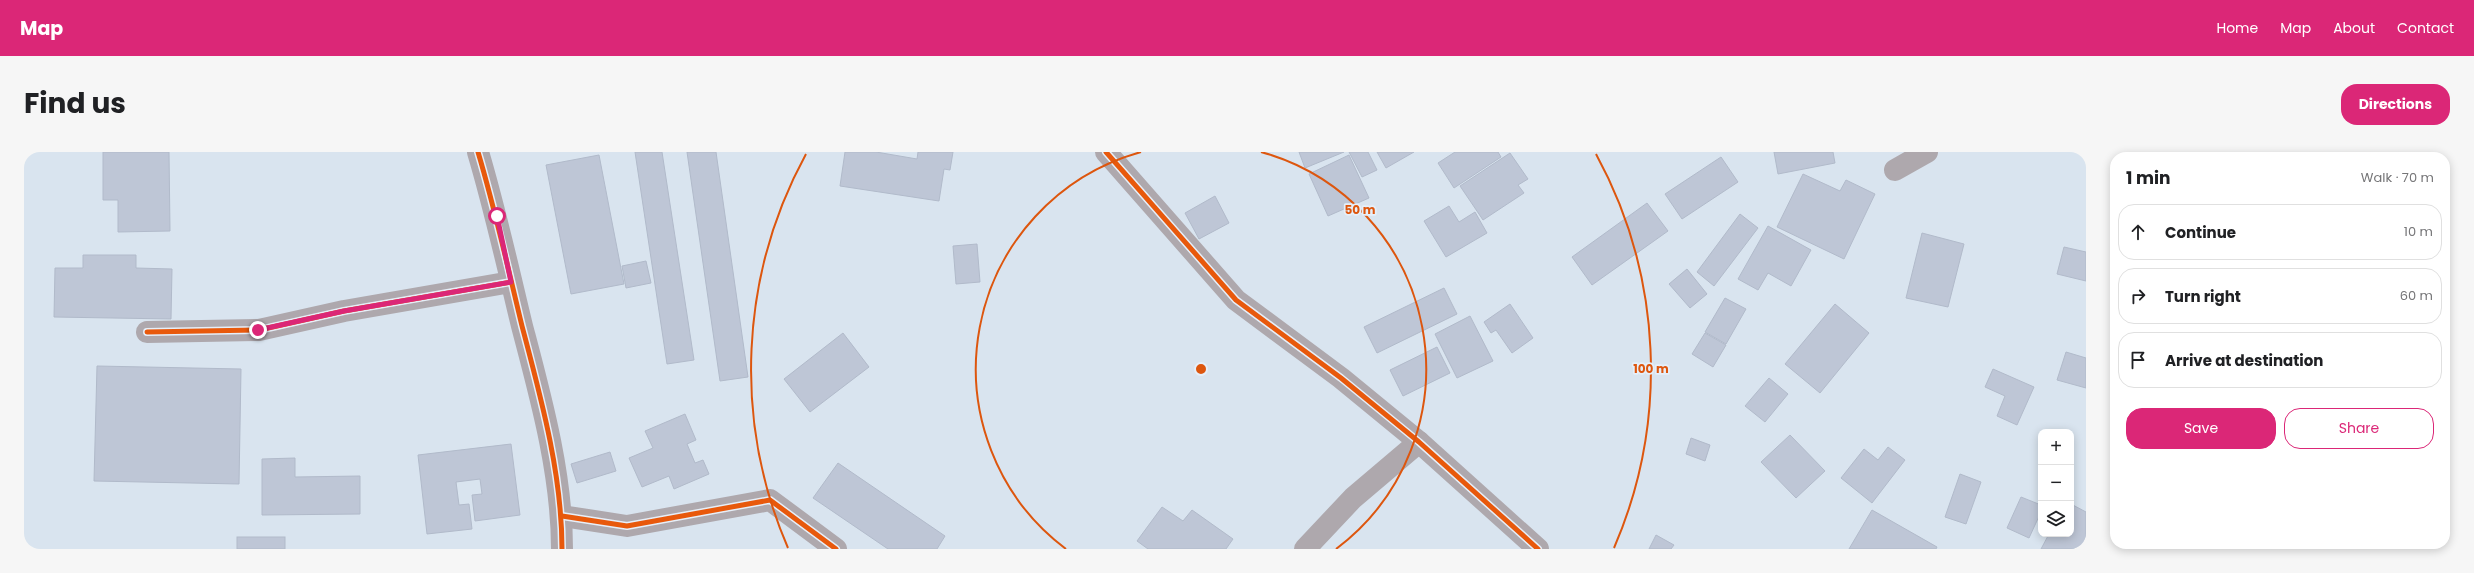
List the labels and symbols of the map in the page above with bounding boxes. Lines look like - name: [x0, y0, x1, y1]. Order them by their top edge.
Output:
- text: 50 m: [1345, 201, 1376, 218]
- route start: [488, 207, 506, 225]
- route end: [249, 321, 267, 339]
- text: 100 m: [1633, 360, 1669, 377]
- centre of rings: [1194, 362, 1208, 376]

